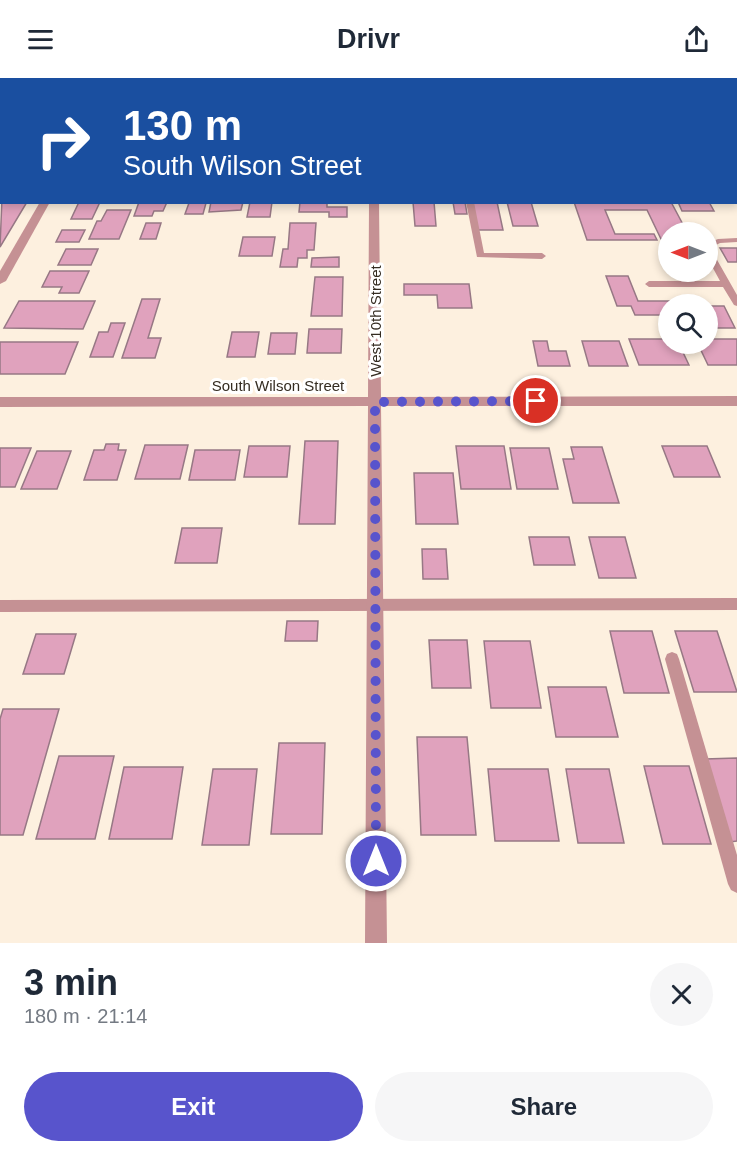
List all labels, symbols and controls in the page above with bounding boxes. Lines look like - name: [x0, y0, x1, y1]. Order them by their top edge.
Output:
- icon: menu: [24, 23, 57, 56]
- icon: share: [680, 23, 713, 56]
- text: Drivr: [337, 24, 400, 54]
- icon: right: [24, 102, 102, 180]
- text: 130 m: [123, 102, 242, 149]
- text: South Wilson Street: [123, 151, 362, 181]
- north arrow: [658, 222, 718, 282]
- map controls: [658, 222, 718, 354]
- street label: West 10th Street: [367, 264, 384, 377]
- button: search: [658, 294, 718, 354]
- pin: [510, 375, 561, 426]
- street label: South Wilson Street: [212, 377, 345, 394]
- icon: arrive: [519, 384, 552, 417]
- position arrow: [344, 829, 408, 893]
- text: 3 min: [24, 962, 118, 1003]
- button: close: [650, 963, 713, 1026]
- text: 180 m · 21:14: [24, 1005, 147, 1027]
- button: Exit: [24, 1072, 363, 1141]
- button: Share: [375, 1072, 713, 1141]

